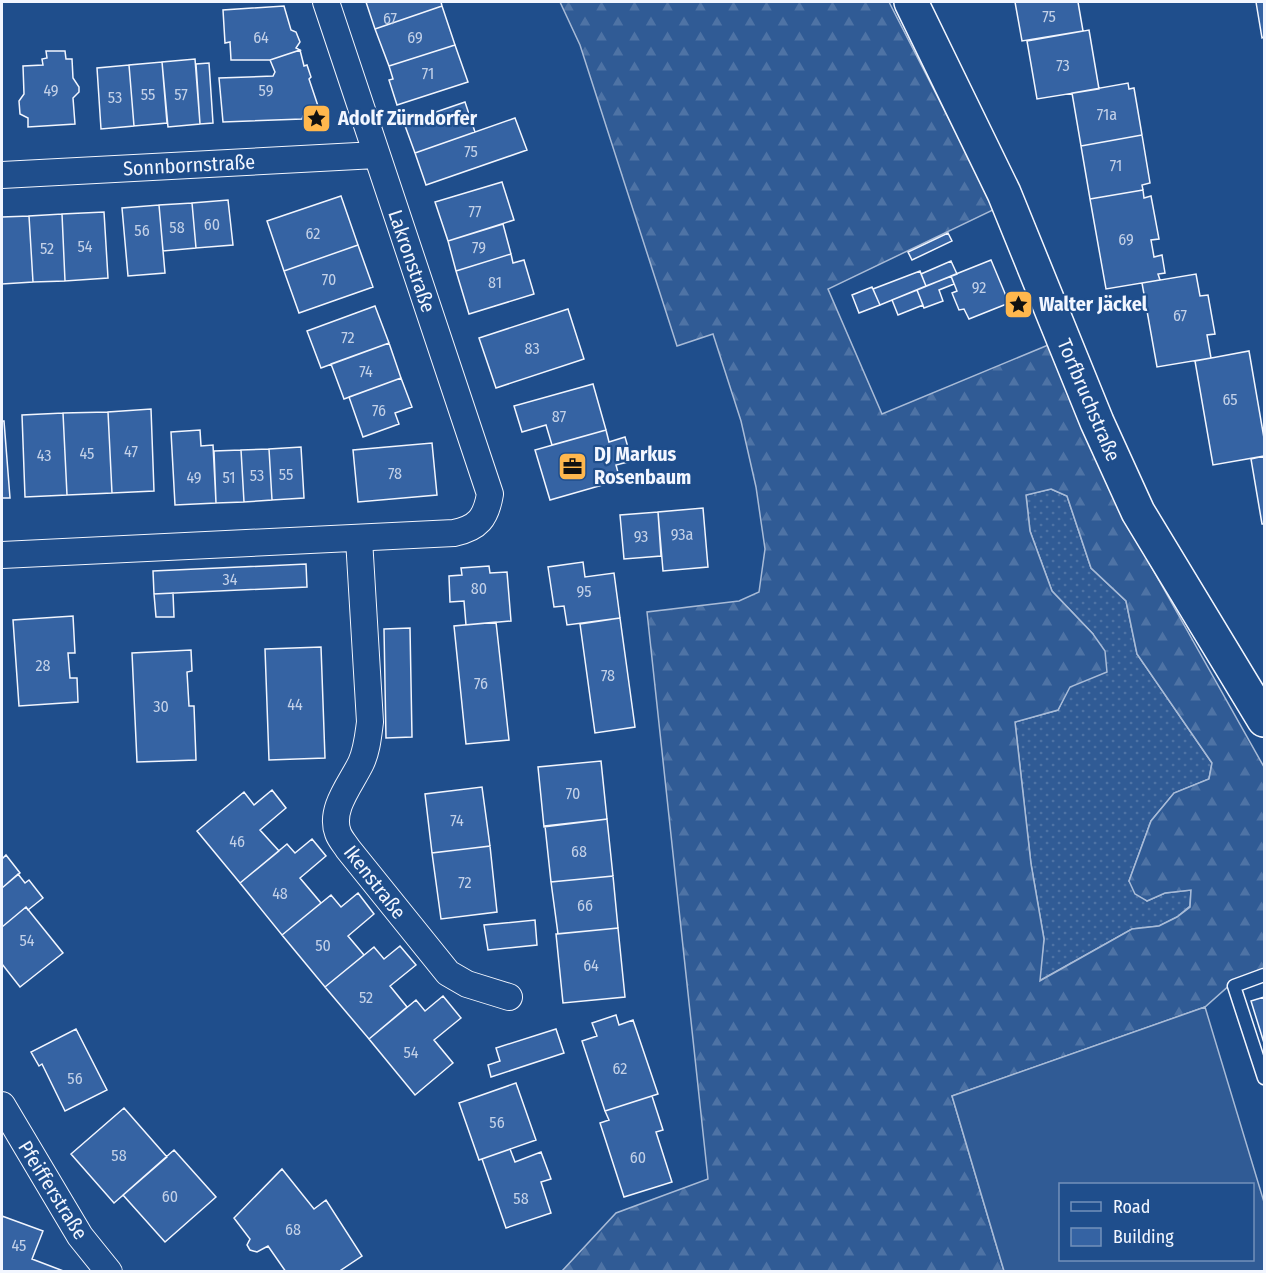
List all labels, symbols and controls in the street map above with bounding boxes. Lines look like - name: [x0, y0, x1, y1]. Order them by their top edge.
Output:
- house number: 75: [1042, 7, 1056, 26]
- house number: 67: [383, 9, 398, 28]
- house number: 64: [253, 28, 269, 47]
- house number: 69: [407, 28, 423, 47]
- house number: 73: [1056, 56, 1070, 75]
- house number: 71: [422, 64, 434, 83]
- house number: 49: [43, 81, 59, 100]
- house number: 59: [259, 81, 274, 100]
- house number: 55: [141, 85, 155, 104]
- house number: 57: [174, 85, 188, 104]
- house number: 53: [108, 88, 122, 107]
- place icon: Adolf Zürndorfer: [301, 102, 333, 134]
- house number: 71a: [1097, 105, 1117, 124]
- place label: Adolf Zürndorfer: [337, 106, 478, 130]
- house number: 75: [464, 142, 478, 161]
- street label: Sonnbornstraße: [122, 150, 256, 180]
- house number: 71: [1110, 156, 1122, 175]
- house number: 77: [468, 202, 482, 221]
- street label: Lakronstraße: [383, 206, 441, 316]
- house number: 60: [204, 215, 220, 234]
- house number: 58: [169, 218, 185, 237]
- house number: 56: [134, 221, 150, 240]
- house number: 62: [306, 224, 320, 243]
- house number: 69: [1118, 230, 1134, 249]
- house number: 54: [77, 237, 93, 256]
- house number: 79: [472, 238, 486, 257]
- house number: 52: [40, 239, 54, 258]
- house number: 70: [322, 270, 336, 289]
- house number: 81: [488, 273, 502, 292]
- house number: 92: [972, 278, 986, 297]
- place icon: Walter Jäckel: [1002, 288, 1034, 320]
- place label: Walter Jäckel: [1039, 292, 1148, 316]
- house number: 67: [1173, 306, 1188, 325]
- house number: 72: [341, 328, 355, 347]
- street label: Torfbruchstraße: [1052, 335, 1126, 465]
- house number: 83: [524, 339, 540, 358]
- house number: 74: [359, 362, 373, 381]
- house number: 65: [1222, 390, 1238, 409]
- house number: 76: [372, 401, 386, 420]
- house number: 87: [552, 407, 567, 426]
- house number: 47: [124, 442, 138, 461]
- place label: DJ Markus Rosenbaum: [594, 442, 691, 489]
- house number: 45: [80, 444, 94, 463]
- house number: 43: [37, 446, 51, 465]
- office icon: DJ Markus Rosenbaum: [557, 450, 589, 482]
- house number: 78: [388, 464, 402, 483]
- house number: 55: [279, 465, 293, 484]
- house number: 53: [250, 466, 264, 485]
- house number: 49: [186, 468, 202, 487]
- house number: 51: [223, 468, 235, 487]
- house number: 93a: [671, 525, 693, 544]
- house number: 93: [634, 527, 648, 546]
- house number: 34: [223, 570, 238, 589]
- house number: 80: [471, 579, 487, 598]
- house number: 95: [576, 582, 592, 601]
- house number: 28: [35, 656, 51, 675]
- house number: 78: [601, 666, 615, 685]
- house number: 76: [474, 674, 488, 693]
- house number: 44: [287, 695, 303, 714]
- house number: 30: [153, 697, 169, 716]
- house number: 70: [566, 784, 580, 803]
- house number: 74: [450, 811, 464, 830]
- house number: 46: [229, 832, 245, 851]
- street label: Ikenstraße: [339, 840, 411, 924]
- house number: 68: [571, 842, 587, 861]
- house number: 72: [458, 873, 472, 892]
- house number: 48: [272, 884, 288, 903]
- house number: 66: [577, 896, 593, 915]
- house number: 54: [19, 931, 35, 950]
- house number: 50: [315, 936, 331, 955]
- house number: 64: [583, 956, 599, 975]
- house number: 52: [359, 988, 373, 1007]
- house number: 54: [403, 1043, 419, 1062]
- house number: 62: [613, 1059, 627, 1078]
- house number: 56: [67, 1069, 83, 1088]
- house number: 56: [489, 1113, 505, 1132]
- street label: Pfeifferstraße: [13, 1136, 93, 1244]
- house number: 58: [111, 1146, 127, 1165]
- house number: 60: [630, 1148, 646, 1167]
- legend: [1059, 1183, 1254, 1261]
- house number: 60: [162, 1187, 178, 1206]
- house number: 58: [513, 1189, 529, 1208]
- text: Road: [1113, 1196, 1150, 1218]
- house number: 68: [285, 1220, 301, 1239]
- text: Building: [1113, 1226, 1174, 1248]
- house number: 45: [12, 1236, 26, 1255]

